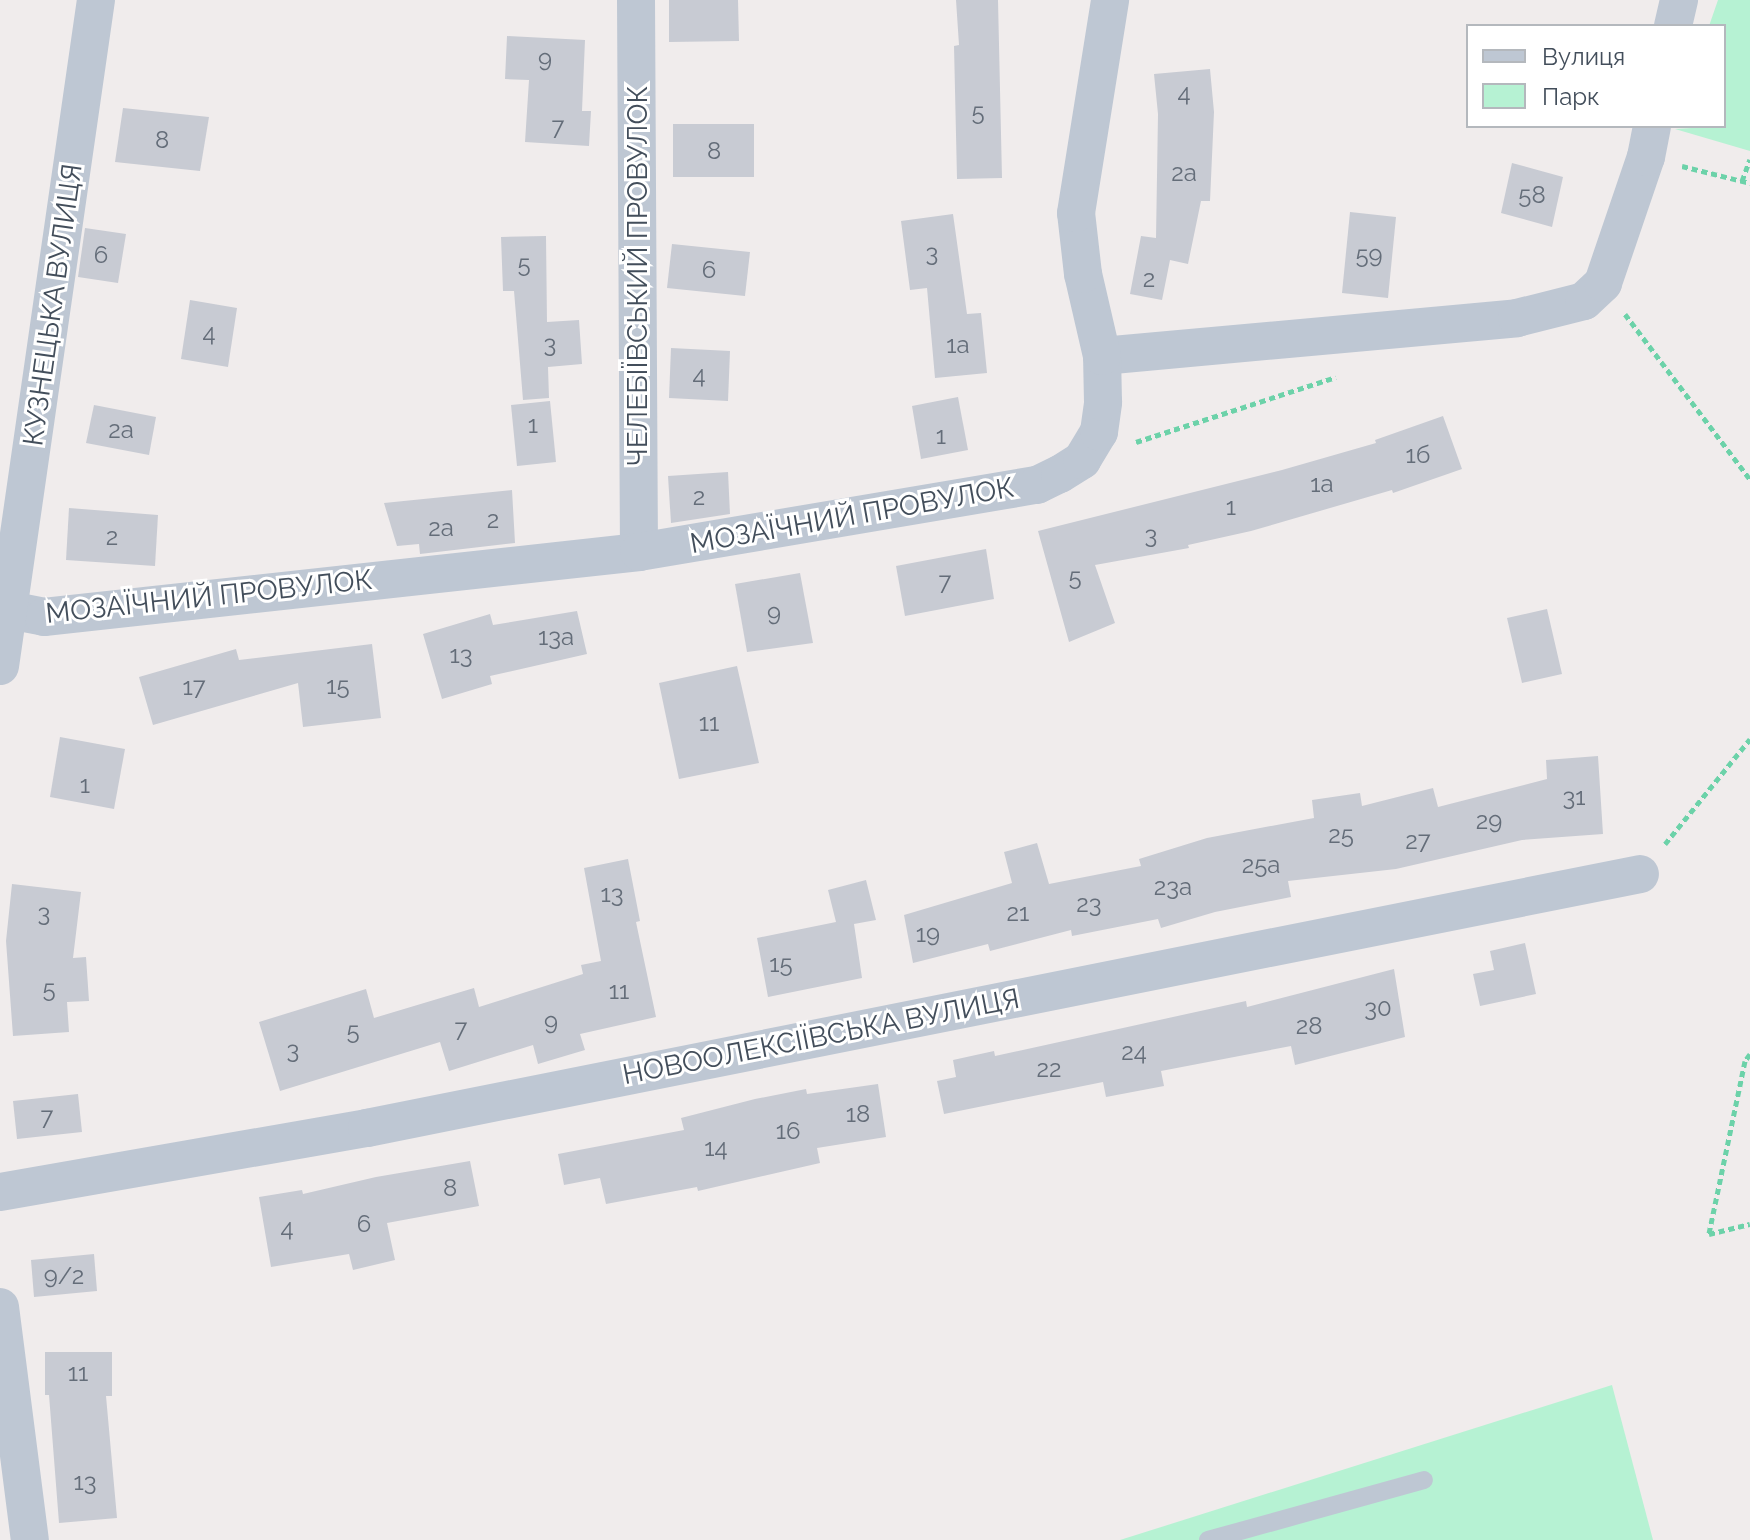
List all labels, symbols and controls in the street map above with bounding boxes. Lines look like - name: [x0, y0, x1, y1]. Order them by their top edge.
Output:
- legend: [1466, 24, 1726, 128]
- text: Вулиця: [1542, 42, 1625, 71]
- house number: 9: [538, 45, 552, 73]
- house number: 4: [1177, 79, 1191, 107]
- text: Парк: [1542, 82, 1600, 111]
- street label: ЧЕЛЕБІЇВСЬКИЙ ПРОВУЛОК: [621, 86, 655, 466]
- house number: 5: [971, 98, 985, 126]
- house number: 7: [552, 113, 564, 141]
- house number: 8: [155, 126, 169, 154]
- house number: 8: [707, 137, 721, 165]
- house number: 2а: [1171, 159, 1197, 187]
- street label: КУЗНЕЦЬКА ВУЛИЦЯ: [17, 161, 89, 449]
- house number: 58: [1518, 181, 1546, 209]
- house number: 3: [926, 239, 938, 267]
- house number: 6: [94, 241, 108, 269]
- house number: 59: [1355, 241, 1383, 269]
- house number: 5: [517, 250, 531, 278]
- house number: 6: [702, 256, 716, 284]
- house number: 2: [1143, 265, 1155, 293]
- house number: 4: [202, 319, 216, 347]
- house number: 3: [544, 330, 556, 358]
- house number: 1а: [946, 331, 970, 359]
- house number: 4: [692, 361, 706, 389]
- house number: 1: [528, 411, 538, 439]
- house number: 2а: [108, 416, 134, 444]
- house number: 1: [936, 422, 946, 450]
- house number: 1б: [1406, 441, 1430, 469]
- house number: 1а: [1310, 470, 1334, 498]
- street label: МОЗАЇЧНИЙ ПРОВУЛОК: [688, 471, 1016, 561]
- house number: 2: [693, 483, 705, 511]
- house number: 1: [1226, 493, 1236, 521]
- house number: 2: [487, 506, 499, 534]
- house number: 2а: [428, 514, 454, 542]
- house number: 3: [1145, 521, 1157, 549]
- house number: 2: [106, 523, 118, 551]
- street label: МОЗАЇЧНИЙ ПРОВУЛОК: [44, 563, 374, 631]
- house number: 5: [1068, 563, 1082, 591]
- house number: 7: [939, 568, 951, 596]
- house number: 9: [767, 599, 781, 627]
- house number: 13а: [538, 623, 574, 651]
- house number: 13: [449, 641, 473, 669]
- house number: 15: [326, 672, 350, 700]
- house number: 17: [183, 673, 205, 701]
- house number: 11: [699, 709, 719, 737]
- house number: 1: [80, 771, 90, 799]
- house number: 31: [1562, 783, 1586, 811]
- house number: 29: [1476, 807, 1502, 835]
- house number: 25: [1328, 821, 1354, 849]
- house number: 27: [1405, 827, 1431, 855]
- house number: 25а: [1242, 851, 1280, 879]
- house number: 23а: [1154, 873, 1192, 901]
- house number: 13: [600, 880, 624, 908]
- house number: 23: [1076, 890, 1102, 918]
- house number: 3: [38, 899, 50, 927]
- house number: 21: [1007, 899, 1029, 927]
- house number: 19: [916, 920, 940, 948]
- house number: 15: [769, 950, 793, 978]
- house number: 5: [42, 975, 56, 1003]
- house number: 11: [609, 977, 629, 1005]
- street label: НОВООЛЕКСІЇВСЬКА ВУЛИЦЯ: [619, 982, 1023, 1092]
- house number: 30: [1364, 994, 1392, 1022]
- house number: 9: [544, 1008, 558, 1036]
- house number: 28: [1296, 1012, 1322, 1040]
- house number: 7: [455, 1015, 467, 1043]
- house number: 5: [346, 1017, 360, 1045]
- house number: 3: [287, 1036, 299, 1064]
- house number: 24: [1121, 1038, 1147, 1066]
- house number: 22: [1036, 1055, 1062, 1083]
- house number: 18: [846, 1100, 870, 1128]
- house number: 7: [41, 1103, 53, 1131]
- house number: 16: [776, 1117, 800, 1145]
- house number: 14: [704, 1134, 728, 1162]
- house number: 8: [443, 1174, 457, 1202]
- house number: 6: [357, 1210, 371, 1238]
- house number: 4: [280, 1214, 294, 1242]
- house number: 9/2: [44, 1262, 84, 1290]
- house number: 11: [68, 1359, 88, 1387]
- house number: 13: [73, 1468, 97, 1496]

